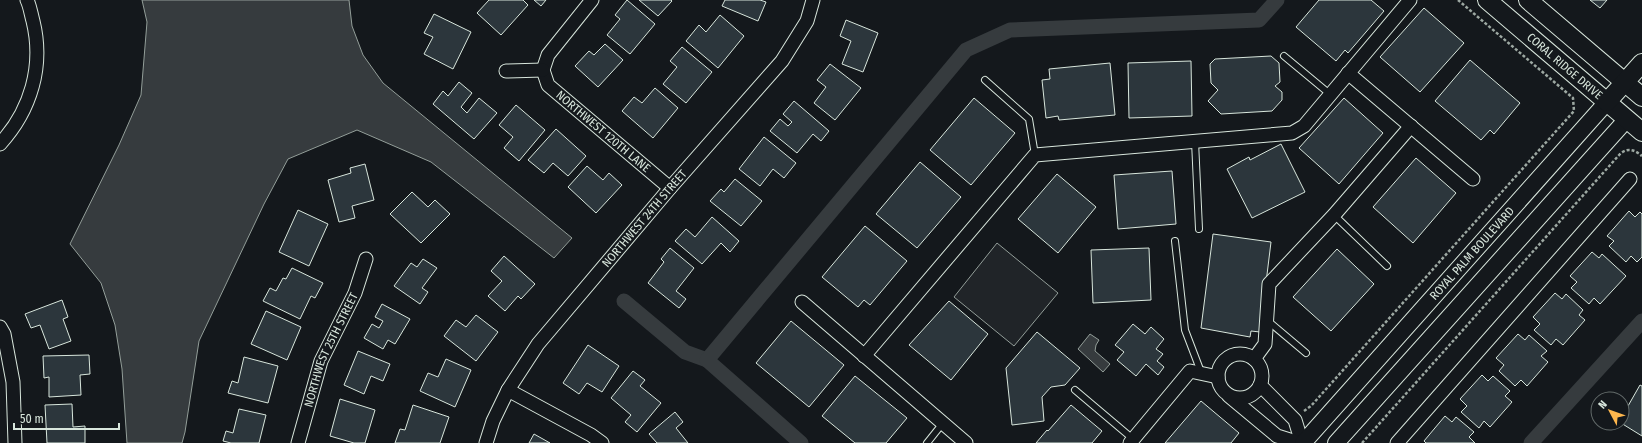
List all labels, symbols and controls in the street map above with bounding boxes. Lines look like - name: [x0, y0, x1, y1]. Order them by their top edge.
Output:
- street label: CORAL RIDGE DRIVE: [1524, 30, 1606, 102]
- street label: NORTHWEST 120TH LANE: [553, 88, 653, 175]
- street label: NORTHWEST 24TH STREET: [599, 167, 690, 270]
- street label: ROYAL PALM BOULEVARD: [1427, 204, 1517, 303]
- street label: NORTHWEST 25TH STREET: [301, 290, 361, 409]
- north arrow: [1590, 391, 1630, 431]
- text: N: [1596, 398, 1610, 412]
- scale bar: [14, 405, 119, 431]
- text: 50 m: [20, 412, 44, 426]

